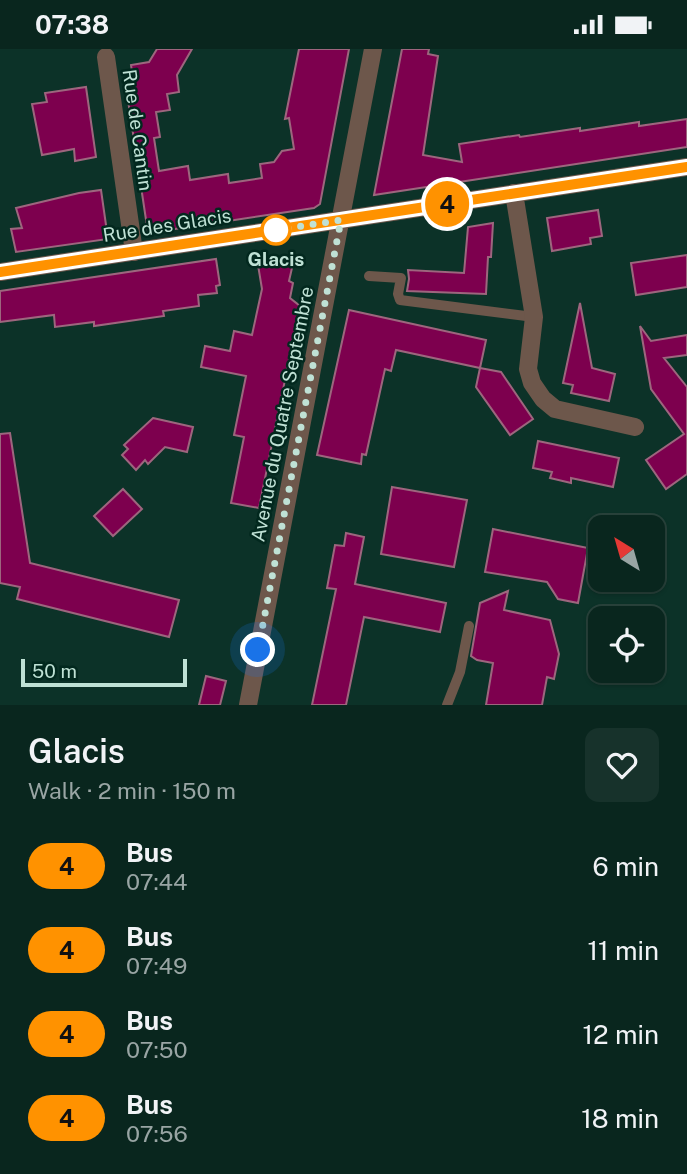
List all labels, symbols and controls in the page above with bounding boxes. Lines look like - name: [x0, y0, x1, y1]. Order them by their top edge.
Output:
- text: 07:38: [35, 9, 109, 40]
- street label: Rue de Cantin: [119, 68, 157, 192]
- line badge: 4: [424, 181, 470, 227]
- text: 4: [439, 190, 455, 218]
- street label: Rue des Glacis: [101, 204, 233, 246]
- marker: Glacis: [261, 215, 291, 245]
- place label: Glacis: [248, 248, 304, 270]
- street label: Avenue du Quatre Septembre: [246, 284, 318, 544]
- north arrow: [588, 515, 665, 591]
- map controls: [588, 515, 665, 683]
- button: locate: [588, 606, 665, 683]
- your location: [240, 632, 275, 667]
- scale bar: [21, 656, 187, 688]
- text: 50 m: [32, 660, 77, 682]
- button: heart: [585, 728, 659, 802]
- text: Glacis: [28, 732, 125, 770]
- text: Walk · 2 min · 150 m: [28, 777, 236, 804]
- text: Bus: [126, 837, 173, 868]
- text: 6 min: [592, 851, 659, 882]
- text: 4: [59, 852, 74, 880]
- text: 07:44: [126, 868, 187, 895]
- text: Bus: [126, 921, 173, 952]
- text: 11 min: [587, 935, 659, 966]
- text: 4: [59, 936, 74, 964]
- text: 07:49: [126, 952, 187, 979]
- text: Bus: [126, 1005, 173, 1036]
- text: 12 min: [583, 1019, 659, 1050]
- text: 4: [59, 1020, 74, 1048]
- text: 07:50: [126, 1036, 187, 1063]
- text: Bus: [126, 1089, 173, 1120]
- text: 18 min: [581, 1103, 659, 1134]
- text: 4: [59, 1104, 74, 1132]
- text: 07:56: [126, 1120, 188, 1147]

